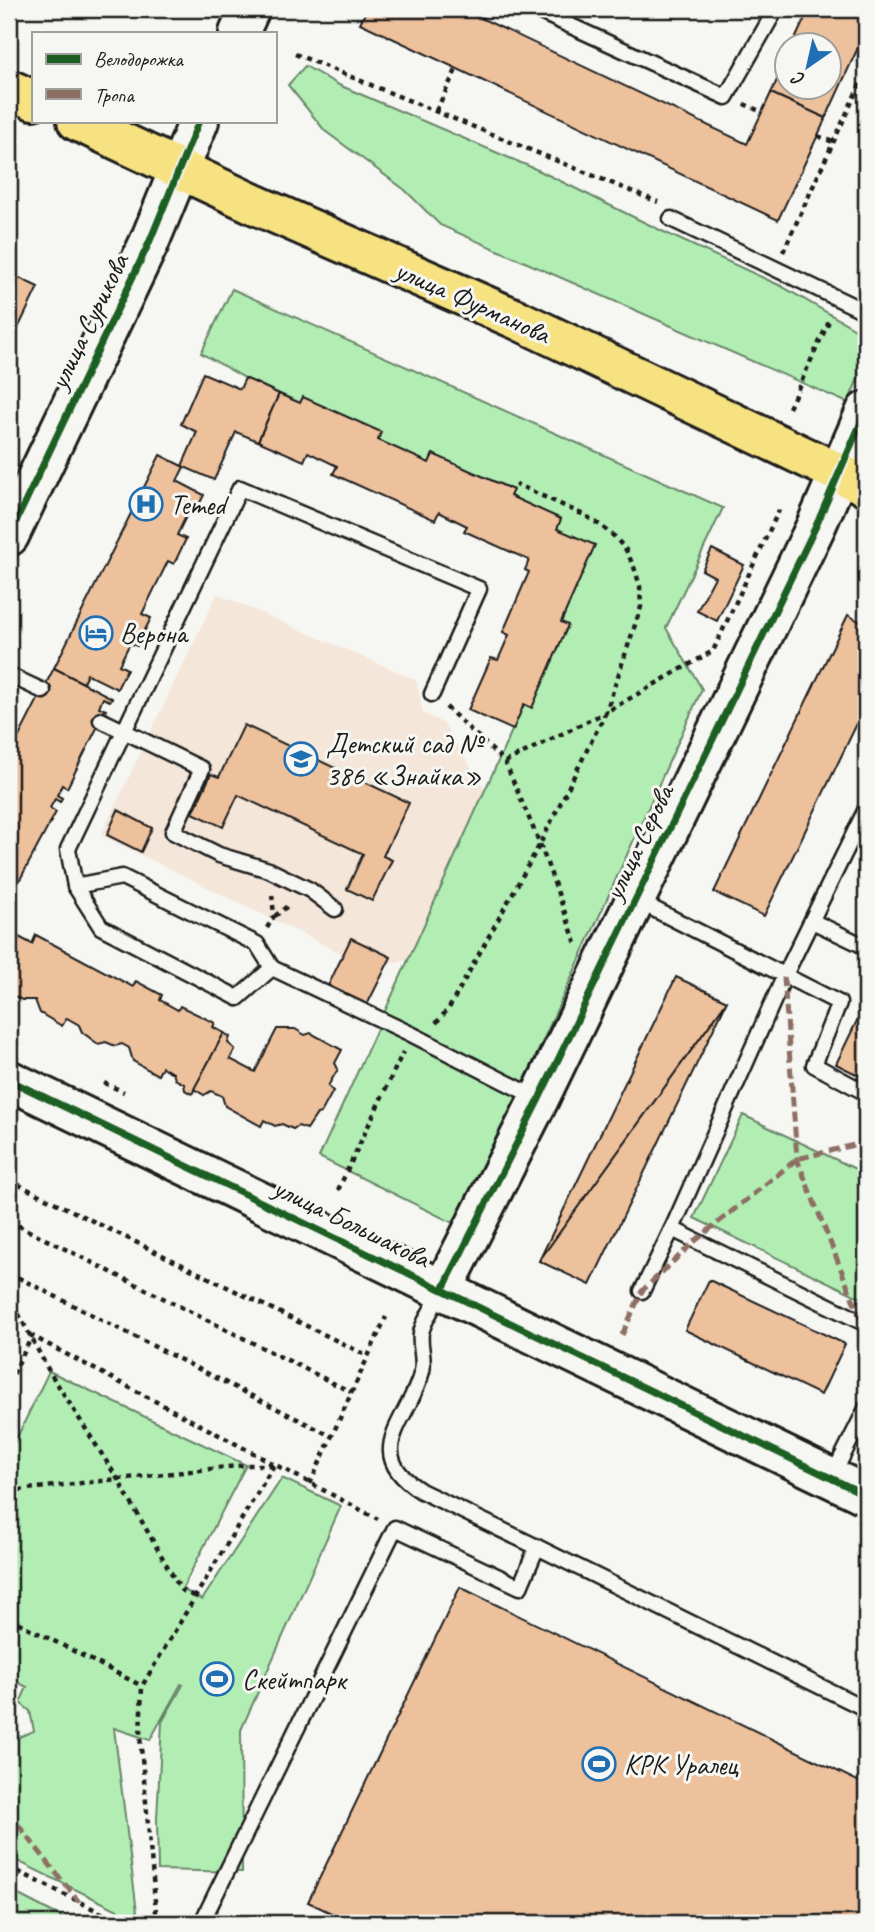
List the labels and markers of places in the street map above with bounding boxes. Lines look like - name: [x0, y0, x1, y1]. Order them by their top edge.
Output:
- hospital icon: Temed: [127, 485, 165, 523]
- place label: Temed: [170, 487, 229, 522]
- hotel icon: Верона: [77, 614, 115, 652]
- place label: Верона: [120, 616, 189, 651]
- place label: Детский сад № 386 «Знайка»: [326, 726, 485, 793]
- school or university icon: Детский сад № 386 «Знайка»: [282, 740, 320, 778]
- sports icon: Скейтпарк: [198, 1660, 236, 1698]
- place label: Скейтпарк: [242, 1662, 348, 1697]
- sports icon: КРК Уралец: [580, 1745, 618, 1783]
- place label: КРК Уралец: [624, 1747, 739, 1782]

